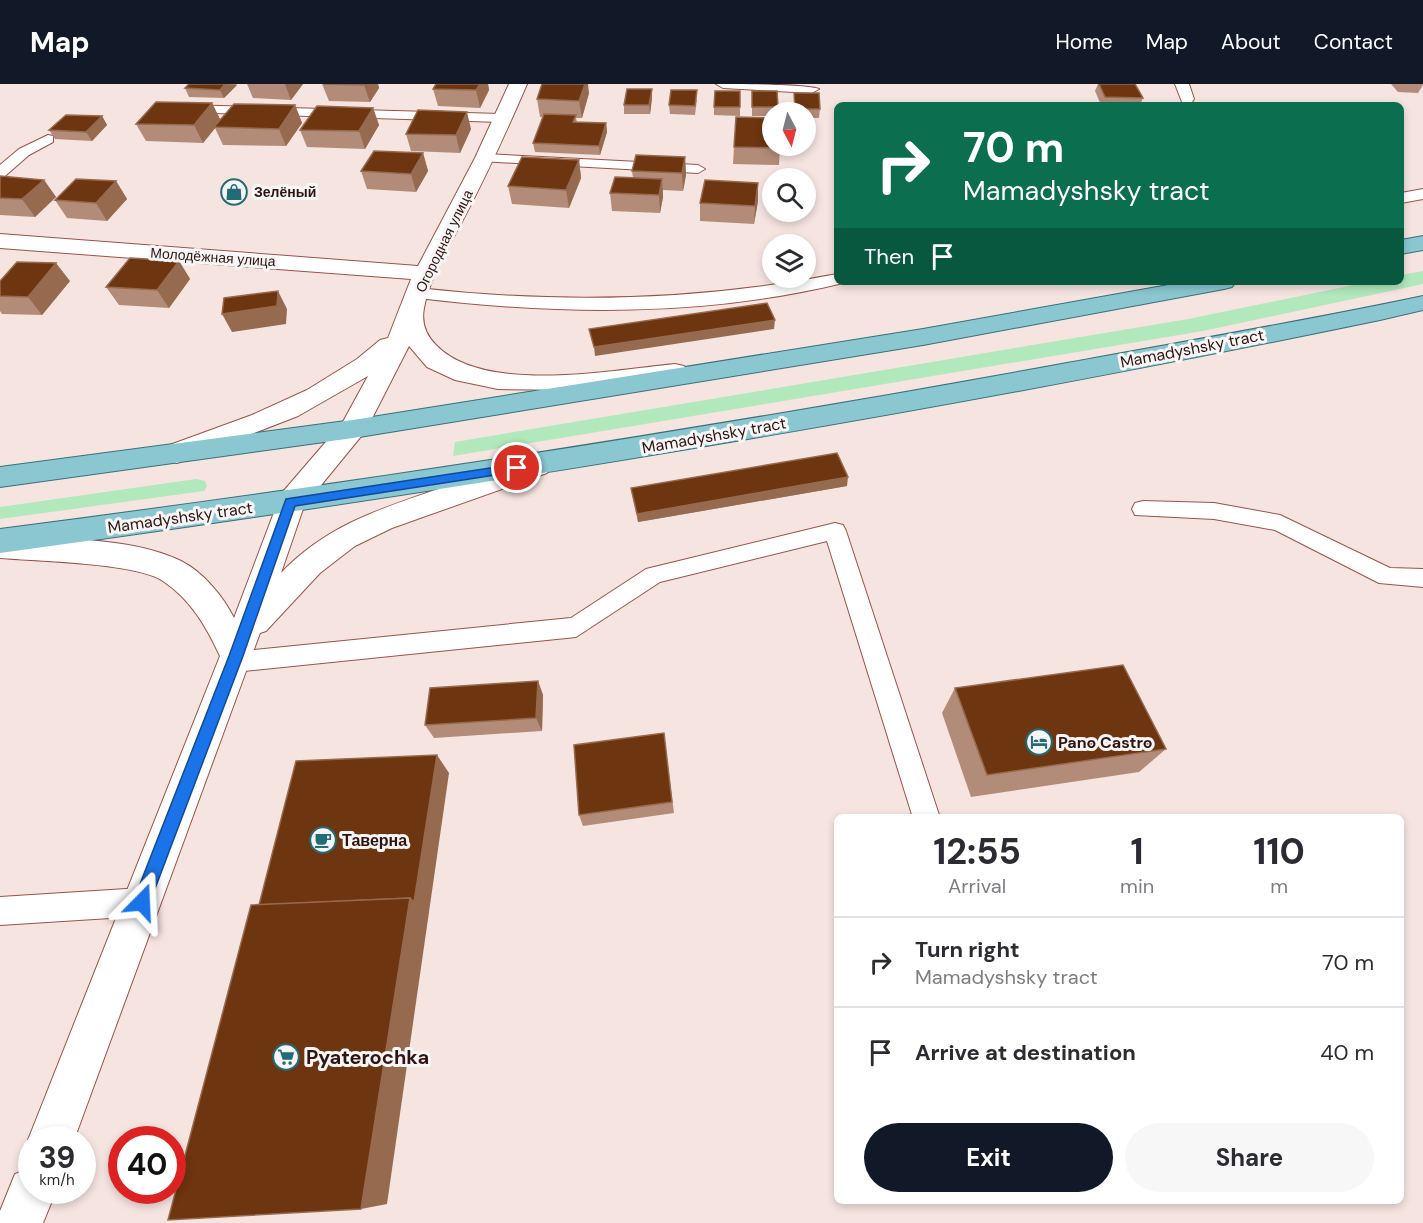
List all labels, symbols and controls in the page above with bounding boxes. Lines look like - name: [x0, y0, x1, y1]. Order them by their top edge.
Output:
- text: Map: [30, 24, 90, 61]
- text: Home: [1055, 28, 1113, 56]
- text: Map: [1146, 28, 1188, 56]
- text: About: [1221, 28, 1281, 56]
- text: Contact: [1314, 28, 1393, 56]
- north arrow: [762, 102, 816, 156]
- map controls: [762, 102, 816, 288]
- text: 70 m: [963, 120, 1064, 175]
- icon: right: [864, 126, 942, 204]
- button: search: [762, 168, 816, 222]
- text: Mamadyshsky tract: [963, 173, 1210, 208]
- shop icon: Зелёный: [219, 177, 249, 207]
- place label: Зелёный: [254, 183, 316, 201]
- street label: Огородная улица: [411, 186, 477, 295]
- button: layers: [762, 234, 816, 288]
- icon: arrive: [926, 240, 959, 273]
- text: Then: [864, 242, 914, 271]
- street label: Молодёжная улица: [150, 244, 277, 270]
- street label: Mamadyshsky tract: [1118, 324, 1266, 373]
- street label: Mamadyshsky tract: [640, 412, 788, 459]
- pin: [491, 442, 542, 493]
- icon: arrive: [500, 451, 533, 484]
- street label: Mamadyshsky tract: [106, 497, 254, 538]
- hotel icon: Pano Castro: [1024, 727, 1054, 757]
- place label: Pano Castro: [1058, 732, 1153, 753]
- cafe icon: Таверна: [308, 825, 338, 855]
- text: 12:55: [933, 828, 1021, 875]
- text: 1: [1131, 828, 1144, 875]
- text: 110: [1253, 828, 1305, 875]
- place label: Таверна: [342, 830, 407, 851]
- position arrow: [110, 870, 174, 934]
- text: Arrival: [948, 873, 1006, 899]
- text: min: [1120, 873, 1154, 899]
- text: m: [1270, 873, 1288, 899]
- text: Turn right: [915, 935, 1020, 964]
- icon: right: [864, 946, 897, 979]
- text: 70 m: [1322, 948, 1374, 977]
- text: Mamadyshsky tract: [915, 964, 1098, 990]
- icon: arrive: [864, 1036, 897, 1069]
- text: Arrive at destination: [915, 1038, 1136, 1067]
- text: 40 m: [1320, 1038, 1374, 1067]
- supermarket icon: Pyaterochka: [271, 1042, 301, 1072]
- place label: Pyaterochka: [306, 1044, 429, 1070]
- button: Exit: [864, 1123, 1113, 1192]
- button: Share: [1125, 1123, 1374, 1192]
- speed limit sign: 40: [108, 1126, 186, 1204]
- text: 39: [39, 1138, 75, 1177]
- text: km/h: [39, 1170, 75, 1190]

